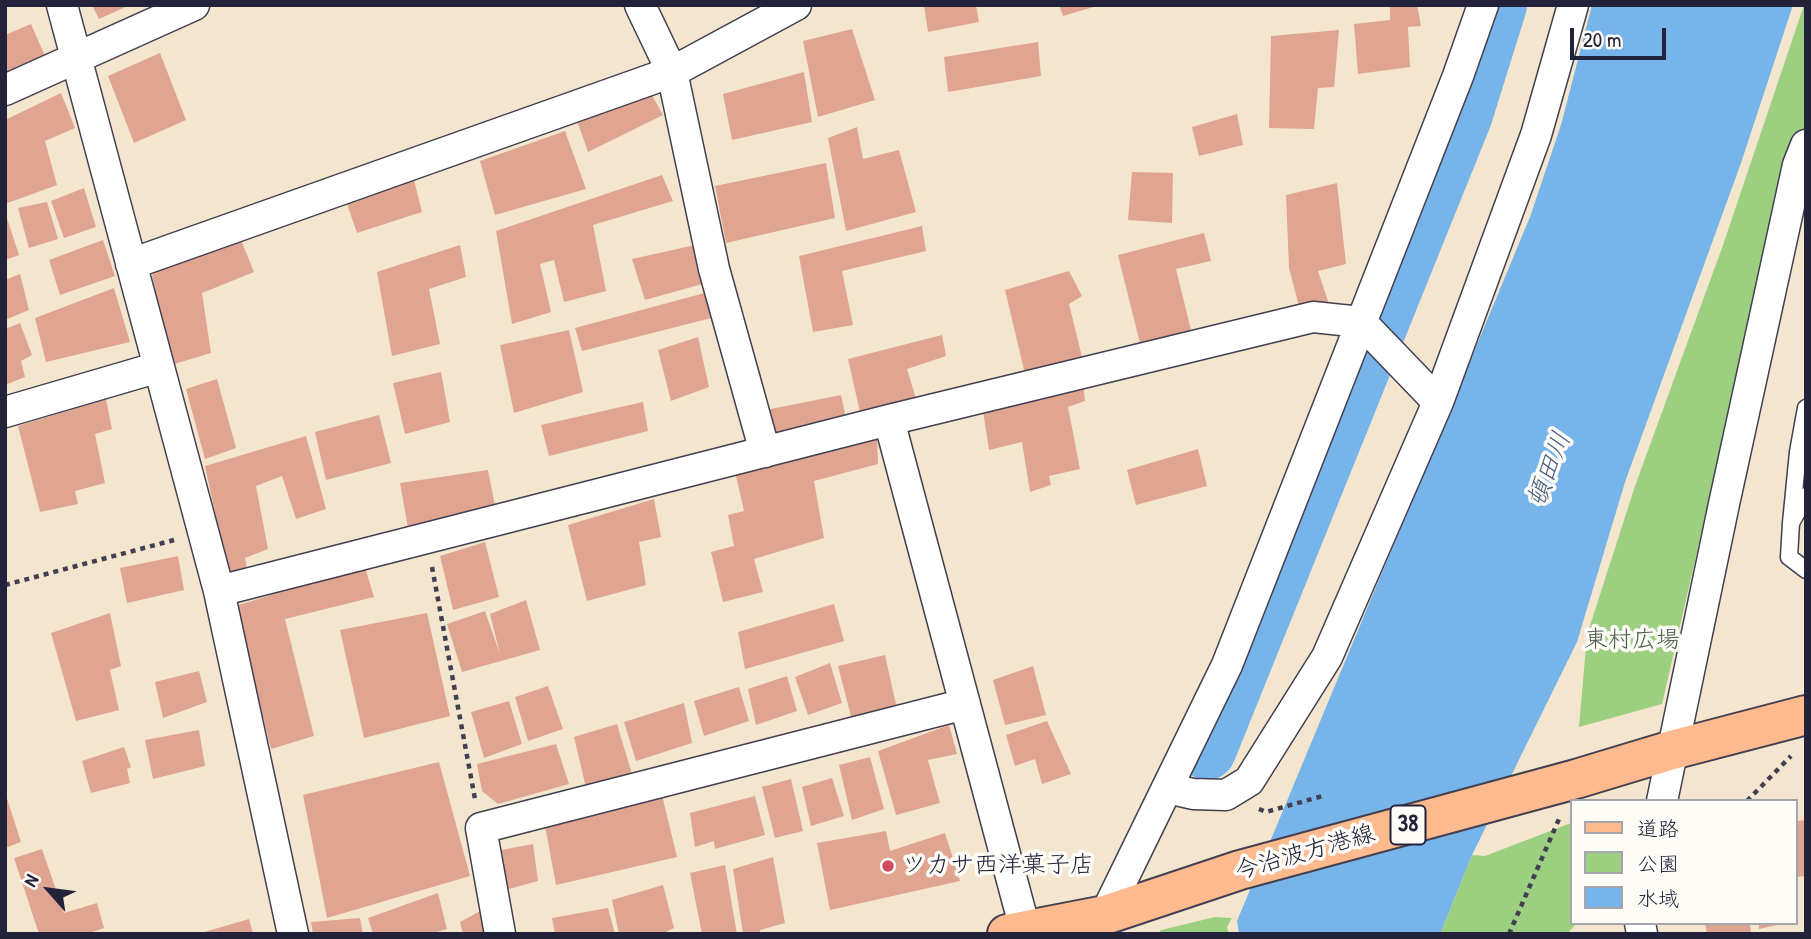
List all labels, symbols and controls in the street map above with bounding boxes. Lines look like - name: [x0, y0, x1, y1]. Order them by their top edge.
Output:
- scale bar: [1573, 14, 1669, 58]
- text: 20 m: [1583, 25, 1621, 54]
- water label: 頓田川: [1521, 428, 1579, 512]
- park label: 東村広場: [1584, 627, 1680, 655]
- legend: [1570, 799, 1797, 925]
- road number: 38: [1390, 806, 1426, 845]
- text: 道路: [1637, 814, 1679, 843]
- street label: 今治波方港線: [1232, 819, 1378, 887]
- text: 公園: [1637, 849, 1679, 878]
- place label: ツカサ西洋菓子店: [902, 852, 1094, 880]
- north arrow: [14, 855, 84, 925]
- marker: ツカサ西洋菓子店: [880, 858, 896, 874]
- text: N: [17, 870, 44, 891]
- text: 水域: [1637, 884, 1679, 913]

